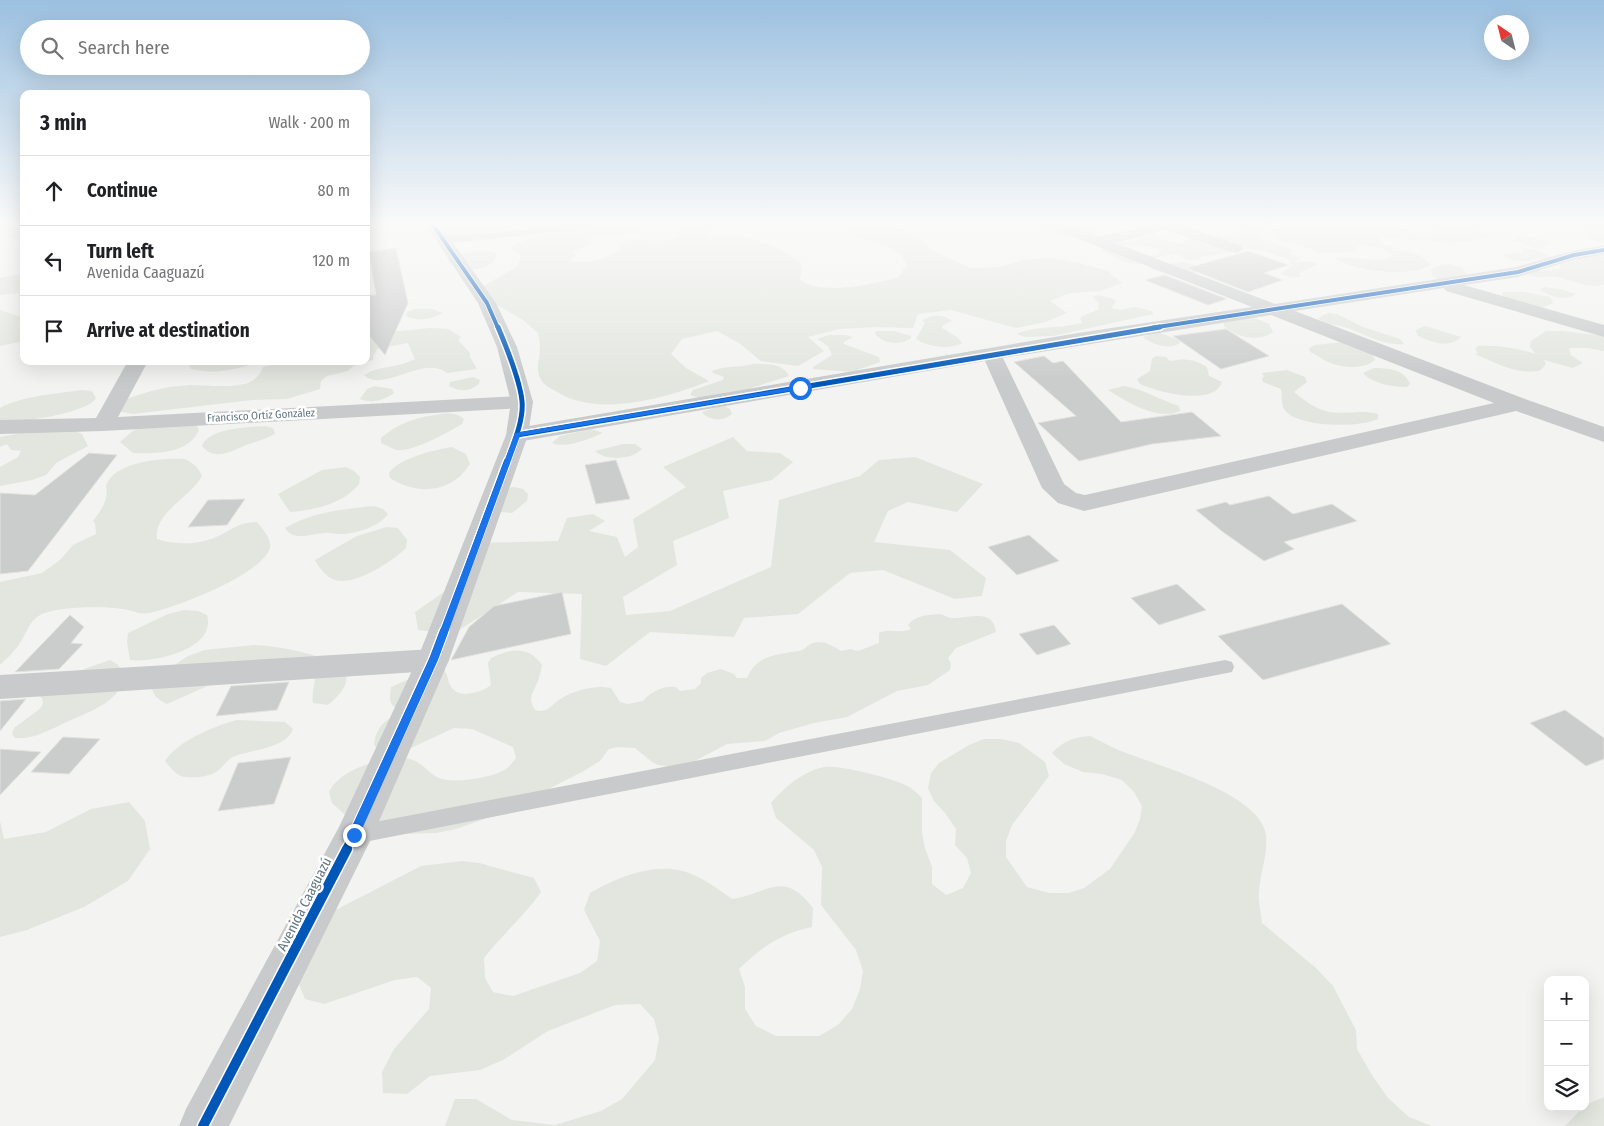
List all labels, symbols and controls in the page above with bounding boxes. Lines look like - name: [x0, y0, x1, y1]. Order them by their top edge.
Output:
- north arrow: [1484, 15, 1529, 60]
- search box: [20, 20, 370, 75]
- icon: search: [38, 34, 66, 62]
- text: Search here: [78, 36, 170, 59]
- text: 3 min: [40, 110, 87, 136]
- text: Walk · 200 m: [268, 113, 350, 132]
- icon: ahead: [40, 177, 68, 205]
- text: Continue: [87, 179, 158, 202]
- text: 80 m: [318, 181, 350, 200]
- text: Turn left: [87, 240, 154, 263]
- icon: left: [40, 247, 68, 275]
- text: 120 m: [312, 251, 350, 270]
- text: Avenida Caaguazú: [87, 263, 205, 282]
- icon: arrive: [40, 317, 68, 345]
- text: Arrive at destination: [87, 319, 250, 342]
- route start: [789, 377, 812, 400]
- street label: Francisco Ortíz González: [207, 406, 316, 425]
- route end: [343, 824, 366, 847]
- street label: Avenida Caaguazú: [274, 855, 335, 954]
- map controls: [1544, 976, 1589, 1111]
- button: +: [1544, 976, 1589, 1021]
- button: −: [1544, 1021, 1589, 1066]
- button: layers: [1544, 1066, 1589, 1111]

